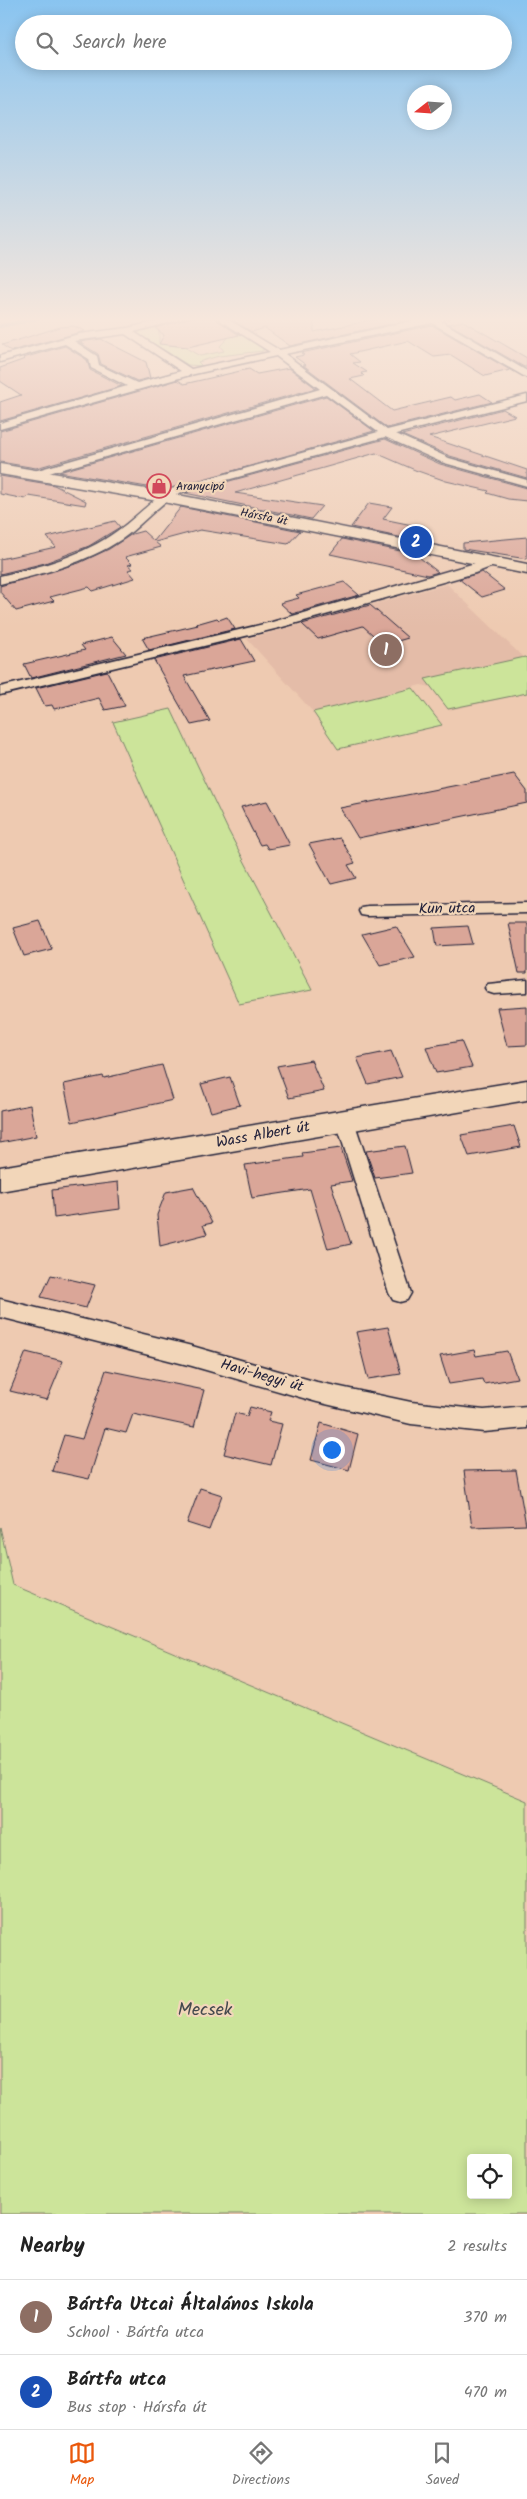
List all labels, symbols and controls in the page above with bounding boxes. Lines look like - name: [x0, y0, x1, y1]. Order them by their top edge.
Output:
- search box: [15, 15, 512, 70]
- text: Search here: [73, 28, 167, 58]
- icon: search: [33, 29, 61, 57]
- north arrow: [407, 85, 452, 130]
- shop icon: Aranycipó: [146, 473, 172, 499]
- place label: Aranycipó: [176, 477, 225, 496]
- street label: Hársfa út: [239, 503, 290, 531]
- pin: 2: [400, 523, 432, 561]
- pin: 1: [370, 631, 402, 669]
- street label: Kun utca: [418, 897, 476, 921]
- street label: Wass Albert út: [214, 1115, 312, 1155]
- street label: Havi-hegyi út: [218, 1353, 307, 1399]
- your location: [319, 1437, 345, 1463]
- park label: Mecsek: [178, 1996, 233, 2025]
- map controls: [467, 2154, 512, 2199]
- button: locate: [467, 2154, 512, 2199]
- text: Nearby: [20, 2230, 85, 2263]
- text: 2 results: [447, 2234, 507, 2259]
- text: Bártfa Utcai Általános Iskola: [67, 2290, 314, 2320]
- text: 1: [34, 2305, 38, 2330]
- text: 370 m: [463, 2305, 507, 2330]
- text: School · Bártfa utca: [67, 2320, 204, 2345]
- text: Bártfa utca: [67, 2365, 166, 2395]
- text: 2: [31, 2380, 41, 2405]
- text: 470 m: [464, 2380, 507, 2405]
- text: Bus stop · Hársfa út: [67, 2395, 207, 2420]
- tab: Map: [68, 2439, 96, 2491]
- tab: Directions: [232, 2439, 290, 2491]
- tab: Saved: [426, 2439, 459, 2491]

